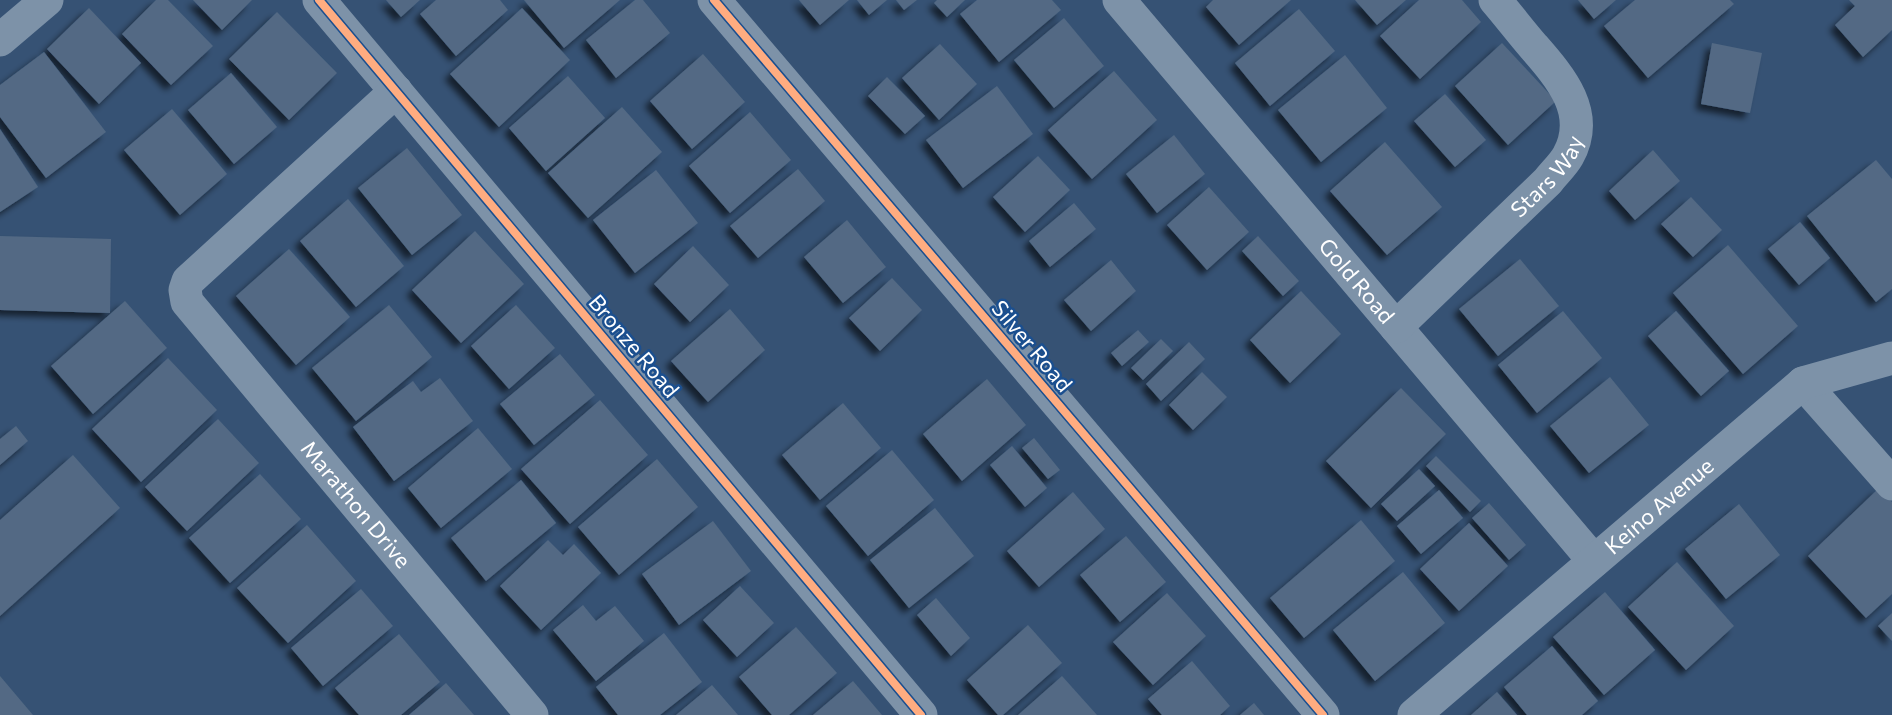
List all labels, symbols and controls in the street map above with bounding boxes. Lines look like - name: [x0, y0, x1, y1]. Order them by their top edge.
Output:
- street label: Stars Way: [1505, 132, 1588, 223]
- street label: Gold Road: [1314, 232, 1401, 329]
- street label: Bronze Road: [583, 289, 685, 403]
- street label: Silver Road: [986, 294, 1078, 397]
- street label: Marathon Drive: [296, 435, 417, 573]
- street label: Keino Avenue: [1599, 452, 1719, 560]

